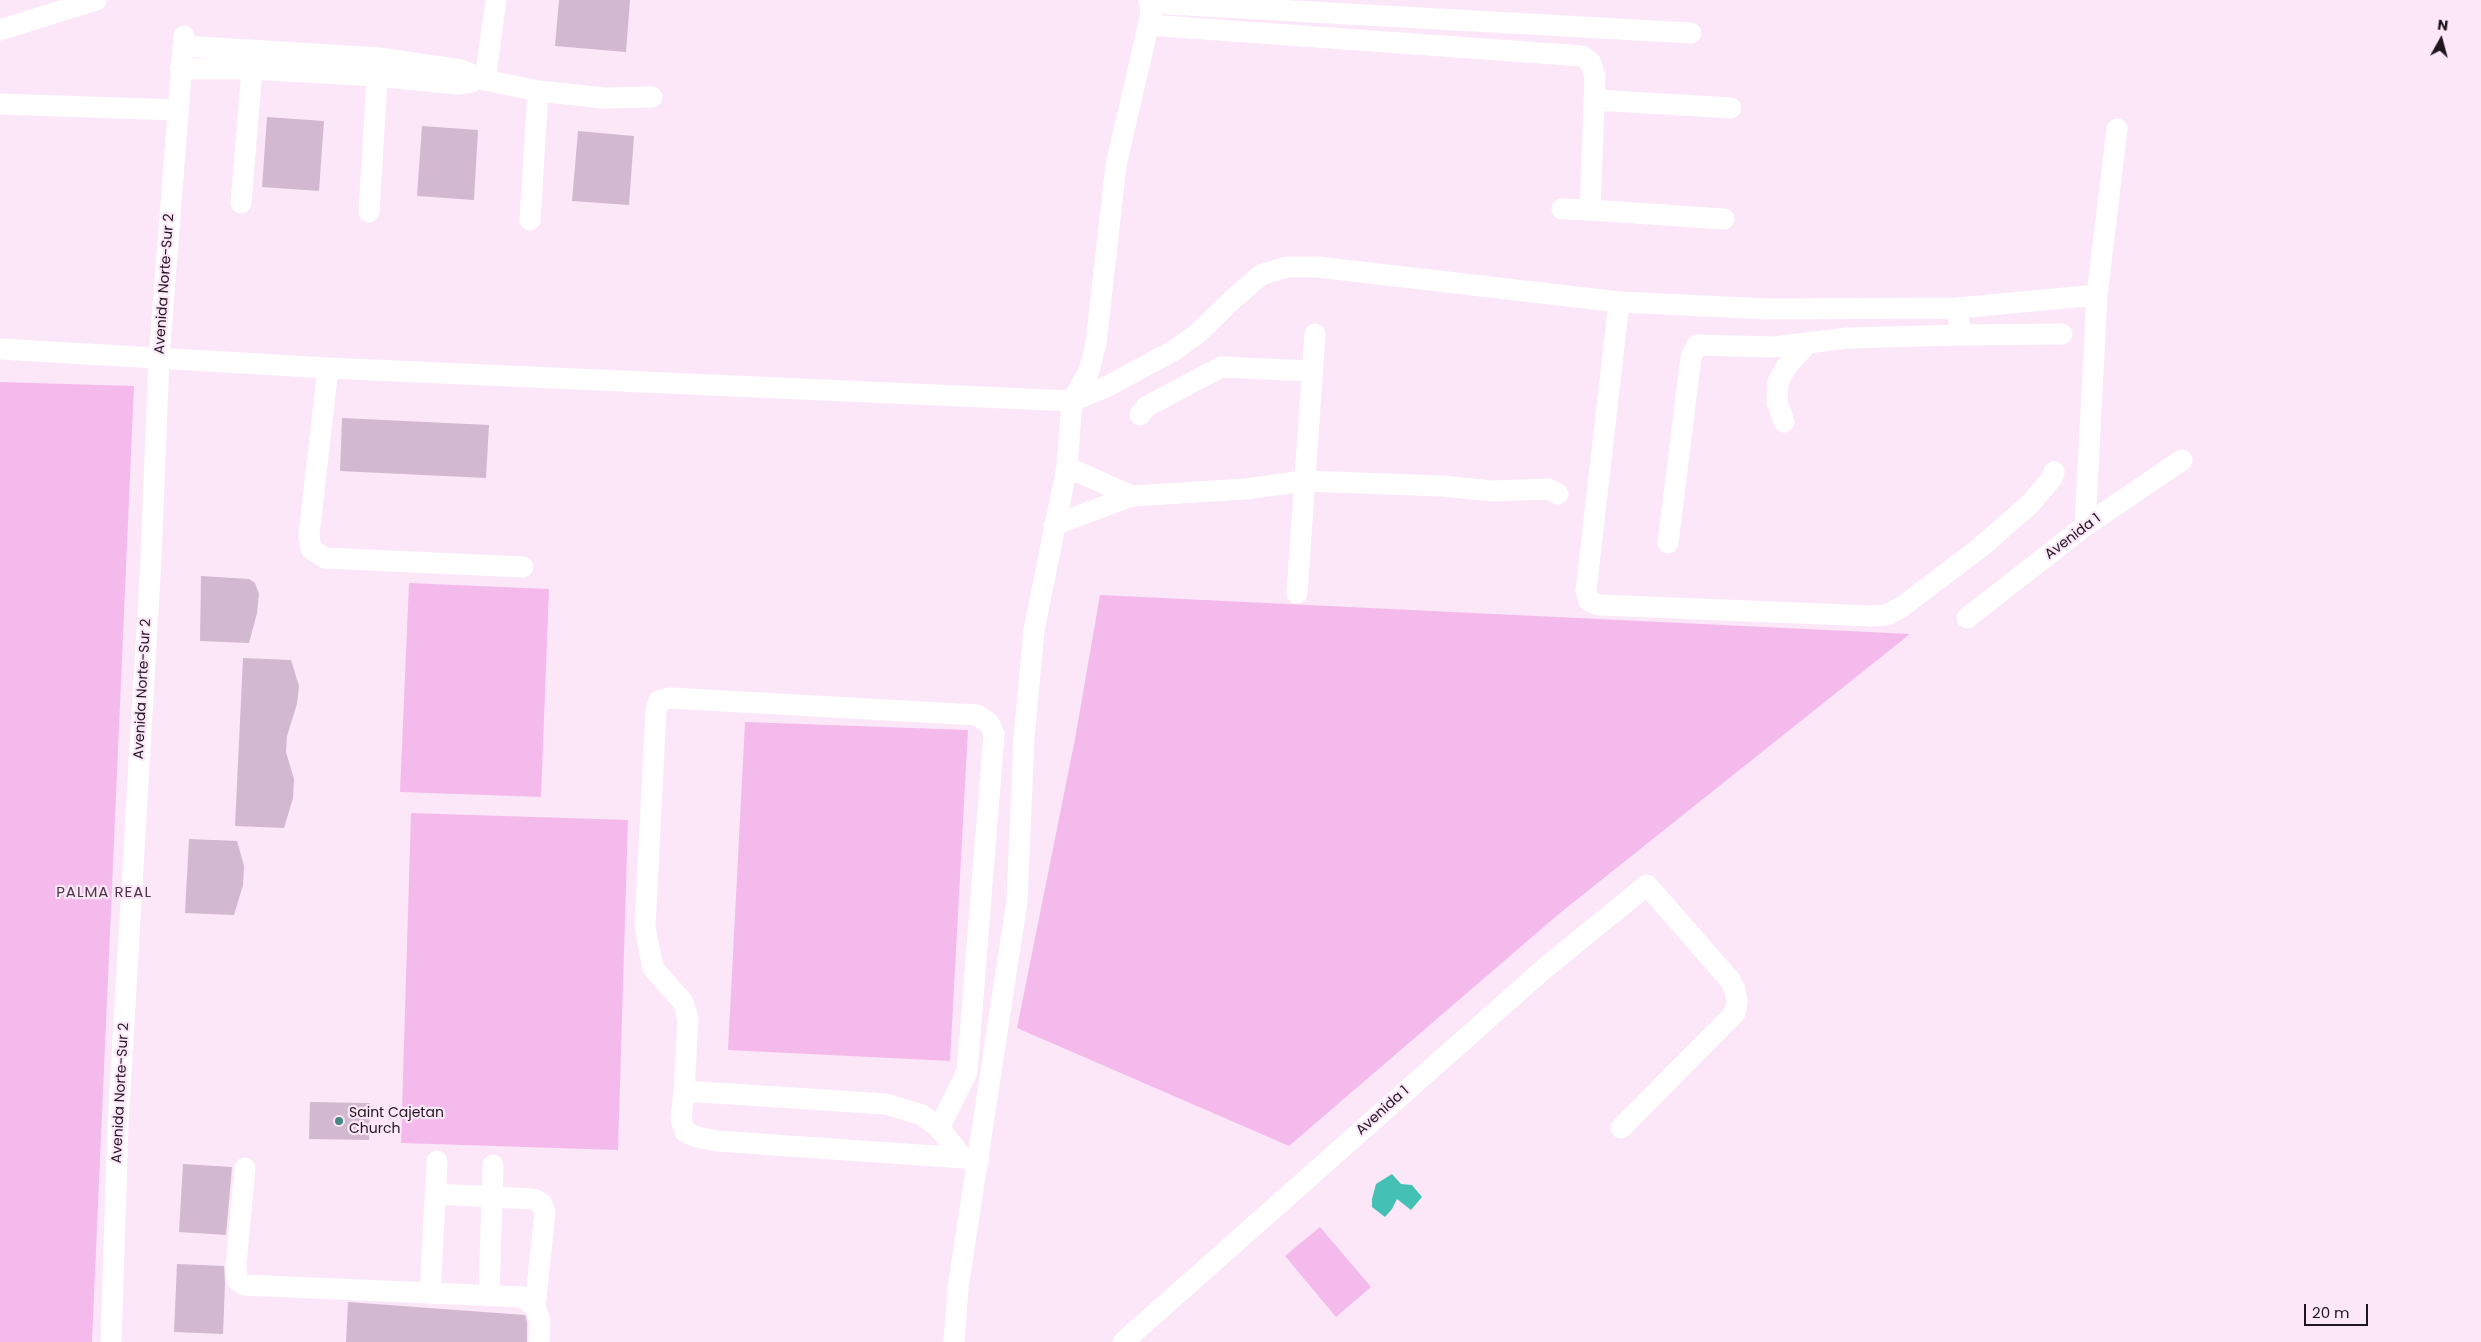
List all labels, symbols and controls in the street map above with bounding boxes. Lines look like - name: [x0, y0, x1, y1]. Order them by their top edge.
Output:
- north arrow: [2416, 15, 2466, 65]
- text: N: [2436, 15, 2449, 36]
- street label: Avenida Norte-Sur 2: [152, 213, 178, 355]
- street label: Avenida 1: [2042, 511, 2104, 563]
- street label: Avenida Norte-Sur 2: [131, 618, 155, 760]
- district label: PALMA REAL: [55, 884, 153, 902]
- street label: Avenida Norte-Sur 2: [109, 1022, 133, 1164]
- street label: Avenida 1: [1353, 1083, 1413, 1139]
- place label: Saint Cajetan Church: [349, 1105, 444, 1138]
- marker: Saint Cajetan Church: [333, 1115, 345, 1127]
- scale bar: [2306, 1294, 2370, 1326]
- text: 20 m: [2312, 1302, 2350, 1323]

